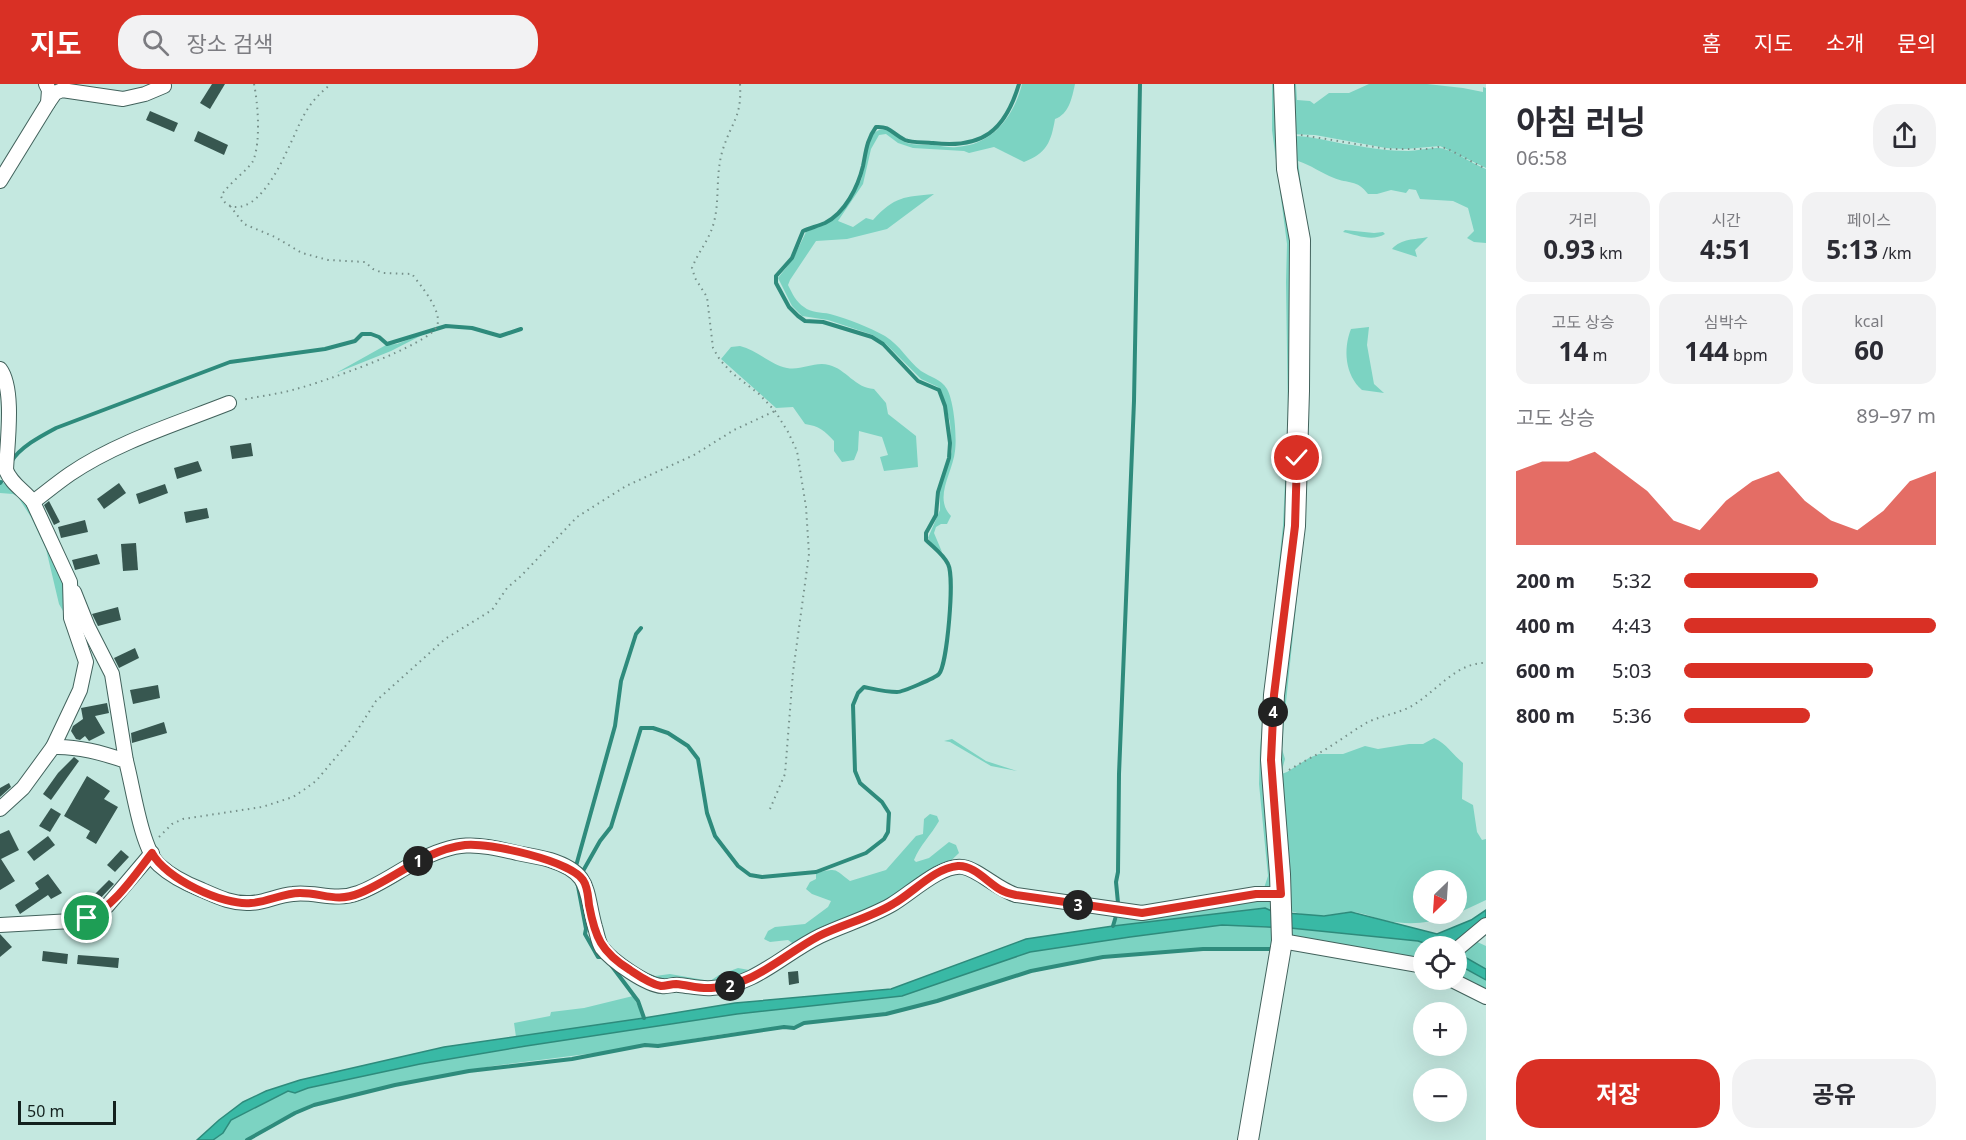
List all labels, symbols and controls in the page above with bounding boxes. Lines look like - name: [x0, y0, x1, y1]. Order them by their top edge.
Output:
- search box: [118, 15, 538, 69]
- text: 지도: [30, 24, 82, 62]
- icon: search: [139, 26, 172, 59]
- text: 장소 검색: [187, 28, 273, 58]
- text: 홈: [1702, 29, 1721, 57]
- text: 지도: [1754, 29, 1793, 57]
- text: 소개: [1826, 29, 1864, 57]
- text: 문의: [1897, 29, 1936, 57]
- text: 아침 러닝: [1516, 99, 1646, 144]
- button: share: [1873, 104, 1936, 167]
- text: 06:58: [1516, 144, 1567, 171]
- text: 거리: [1568, 209, 1598, 231]
- text: 시간: [1711, 209, 1741, 231]
- text: 페이스: [1847, 209, 1891, 231]
- text: 0.93: [1543, 231, 1595, 267]
- text: 4:51: [1700, 231, 1752, 267]
- text: 5:13: [1826, 231, 1878, 267]
- text: km: [1595, 242, 1623, 264]
- text: /km: [1878, 242, 1912, 264]
- text: kcal: [1854, 310, 1884, 332]
- text: 고도 상승: [1551, 311, 1615, 333]
- text: 심박수: [1704, 311, 1748, 333]
- text: 60: [1854, 332, 1884, 368]
- text: 14: [1559, 333, 1588, 369]
- text: 144: [1684, 333, 1729, 369]
- text: m: [1588, 344, 1607, 366]
- text: bpm: [1729, 344, 1768, 366]
- text: 89–97 m: [1856, 402, 1936, 429]
- text: 고도 상승: [1516, 404, 1595, 431]
- pin: [1271, 432, 1322, 483]
- icon: check: [1280, 441, 1313, 474]
- text: 200 m: [1516, 567, 1575, 594]
- text: 5:32: [1612, 567, 1652, 594]
- text: 400 m: [1516, 612, 1575, 639]
- text: 4:43: [1612, 612, 1652, 639]
- text: 600 m: [1516, 657, 1575, 684]
- text: 5:03: [1612, 657, 1652, 684]
- pin: 4: [1258, 697, 1288, 727]
- text: 4: [1268, 701, 1278, 723]
- text: 800 m: [1516, 702, 1575, 729]
- text: 5:36: [1612, 702, 1652, 729]
- pin: 1: [403, 846, 433, 876]
- text: 1: [413, 850, 423, 872]
- north arrow: [1413, 870, 1467, 924]
- map controls: [1413, 870, 1467, 1122]
- pin: 3: [1063, 890, 1093, 920]
- pin: [61, 892, 112, 943]
- text: 3: [1073, 894, 1083, 916]
- icon: arrive: [70, 901, 103, 934]
- button: locate: [1413, 936, 1467, 990]
- pin: 2: [715, 971, 745, 1001]
- text: 2: [725, 975, 735, 997]
- button: +: [1413, 1002, 1467, 1056]
- button: 저장: [1516, 1059, 1720, 1128]
- button: 공유: [1732, 1059, 1936, 1128]
- button: −: [1413, 1068, 1467, 1122]
- scale bar: [18, 1098, 116, 1126]
- text: 50 m: [27, 1100, 64, 1122]

